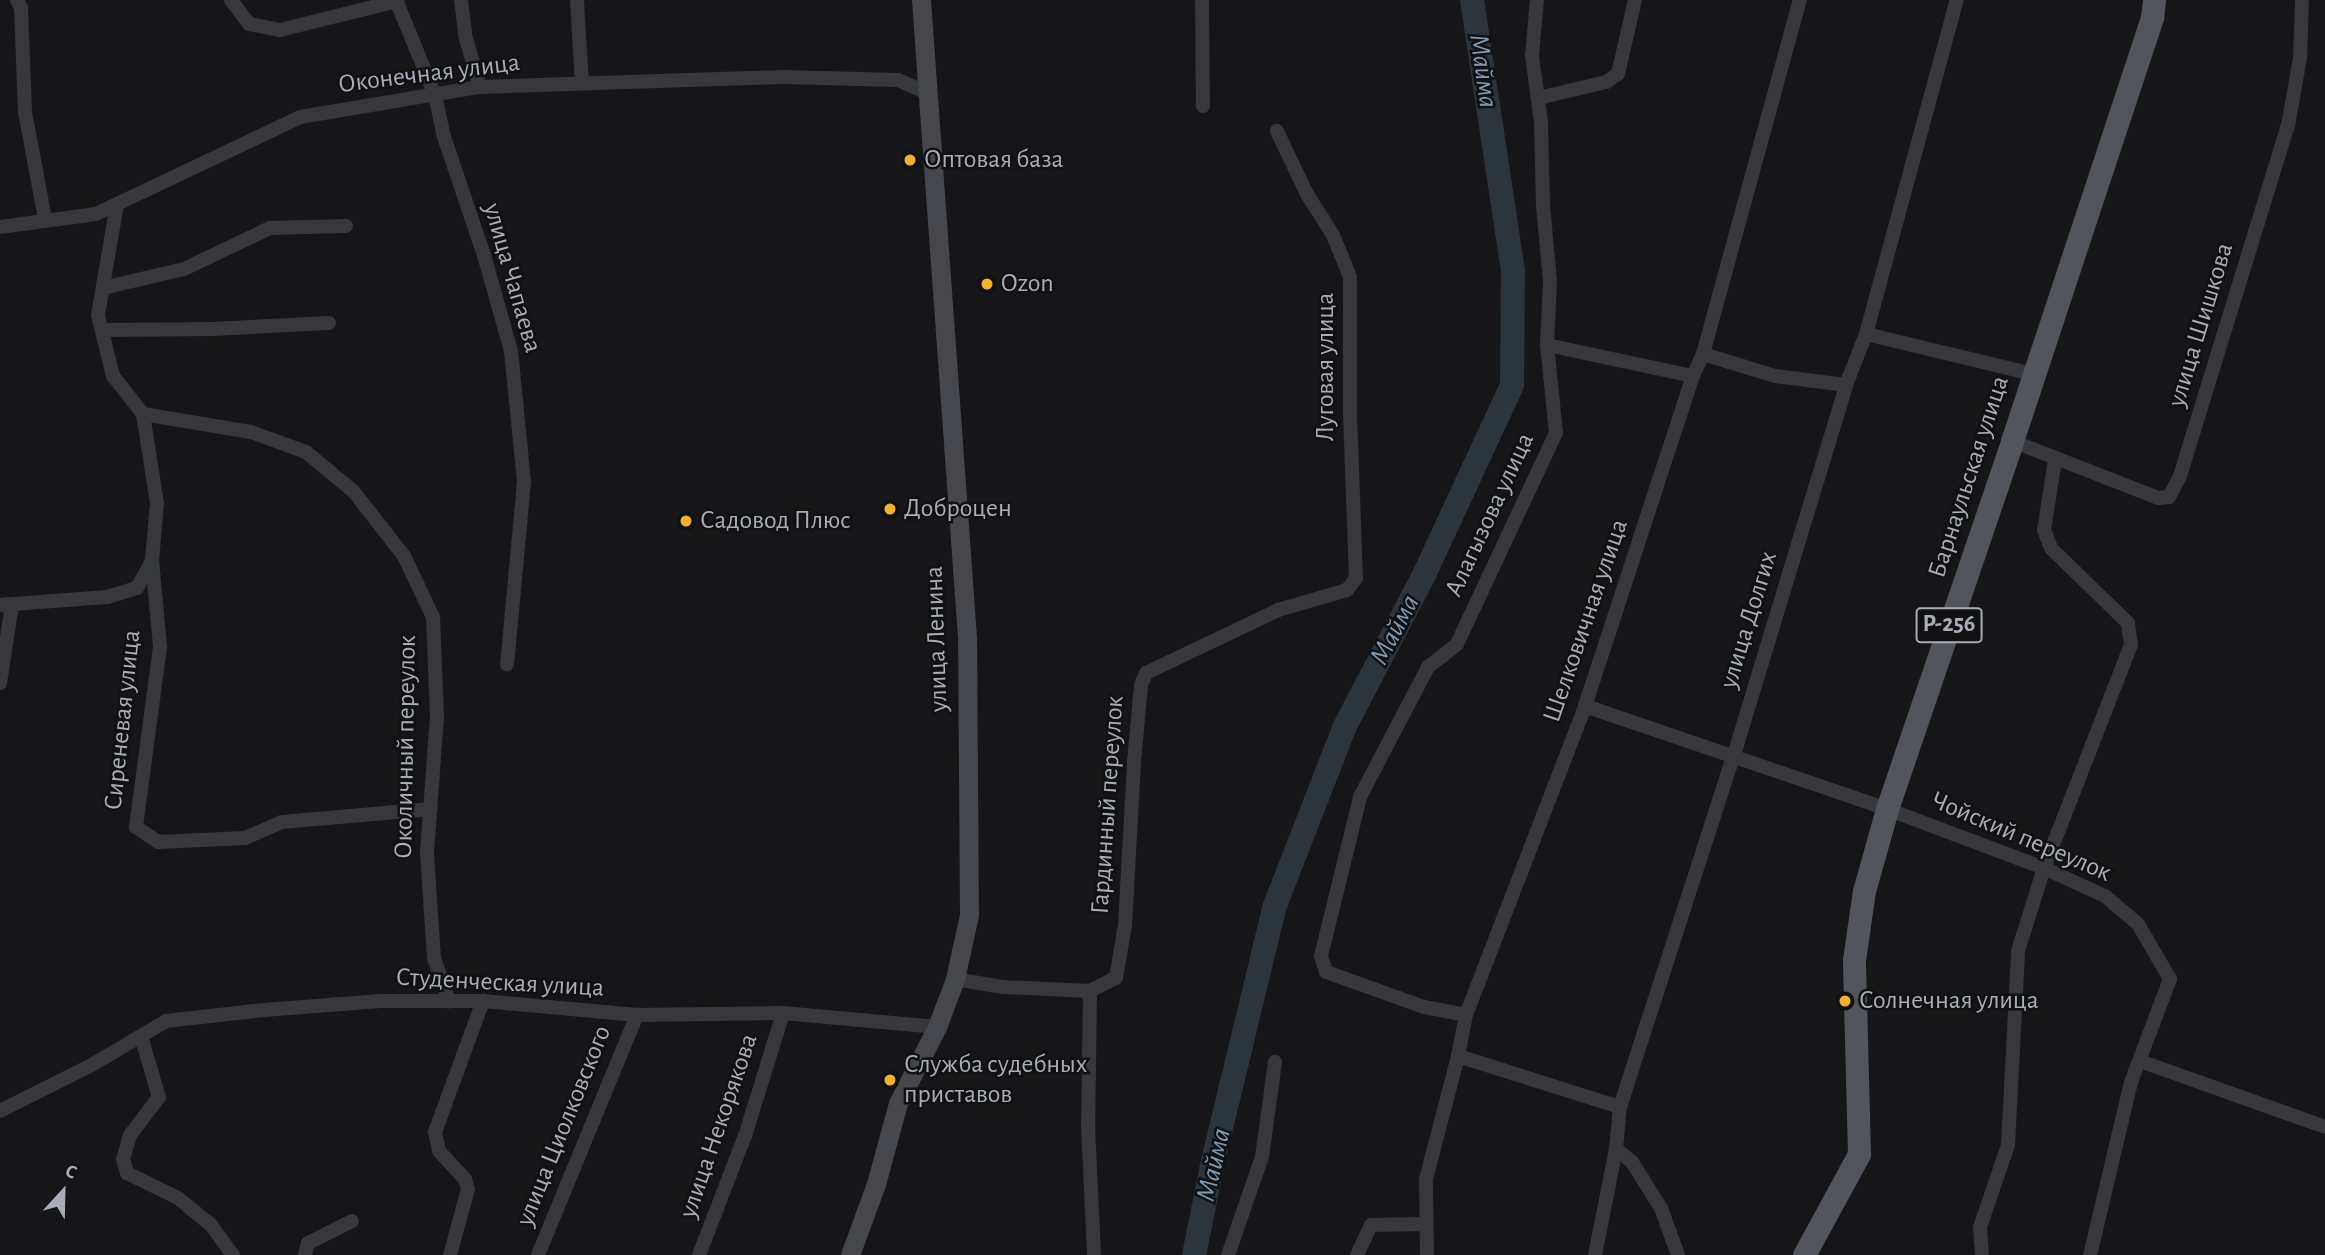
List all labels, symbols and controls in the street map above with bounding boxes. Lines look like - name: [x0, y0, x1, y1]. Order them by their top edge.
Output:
- water label: Майма: [1461, 32, 1505, 110]
- street label: Оконечная улица: [336, 47, 522, 101]
- place label: Оптовая база: [924, 144, 1063, 176]
- marker: Оптовая база: [902, 152, 918, 168]
- street label: улица Чапаева: [476, 200, 548, 356]
- street label: улица Шишкова: [2161, 239, 2241, 411]
- place label: Ozon: [1001, 268, 1054, 300]
- marker: Ozon: [979, 276, 995, 292]
- street label: Луговая улица: [1310, 293, 1342, 441]
- street label: Барнаульская улица: [1922, 372, 2016, 582]
- street label: Алагызова улица: [1438, 428, 1542, 602]
- place label: Доброцен: [904, 493, 1012, 525]
- marker: Доброцен: [882, 501, 898, 517]
- place label: Садовод Плюс: [700, 505, 851, 537]
- marker: Садовод Плюс: [678, 513, 694, 529]
- street label: Шелковичная улица: [1537, 515, 1635, 727]
- street label: улица Долгих: [1713, 548, 1785, 692]
- street label: улица Ленина: [919, 565, 955, 713]
- water label: Майма: [1363, 589, 1427, 671]
- road number: Р-256: [1914, 604, 1984, 646]
- street label: Сиреневая улица: [98, 628, 148, 812]
- street label: Околичный переулок: [388, 635, 424, 859]
- street label: Гардинный переулок: [1085, 695, 1131, 915]
- street label: Чойский переулок: [1926, 785, 2116, 889]
- street label: Студенческая улица: [395, 962, 605, 1004]
- place label: Солнечная улица: [1859, 985, 2039, 1017]
- marker: Солнечная улица: [1837, 993, 1853, 1009]
- street label: улица Циолковского: [510, 1021, 618, 1231]
- street label: улица Некорякова: [673, 1030, 765, 1222]
- place label: Служба судебных приставов: [904, 1049, 1087, 1110]
- marker: Служба судебных приставов: [882, 1072, 898, 1088]
- water label: Майма: [1189, 1125, 1239, 1205]
- north arrow: [28, 1157, 98, 1227]
- text: С: [63, 1161, 79, 1183]

